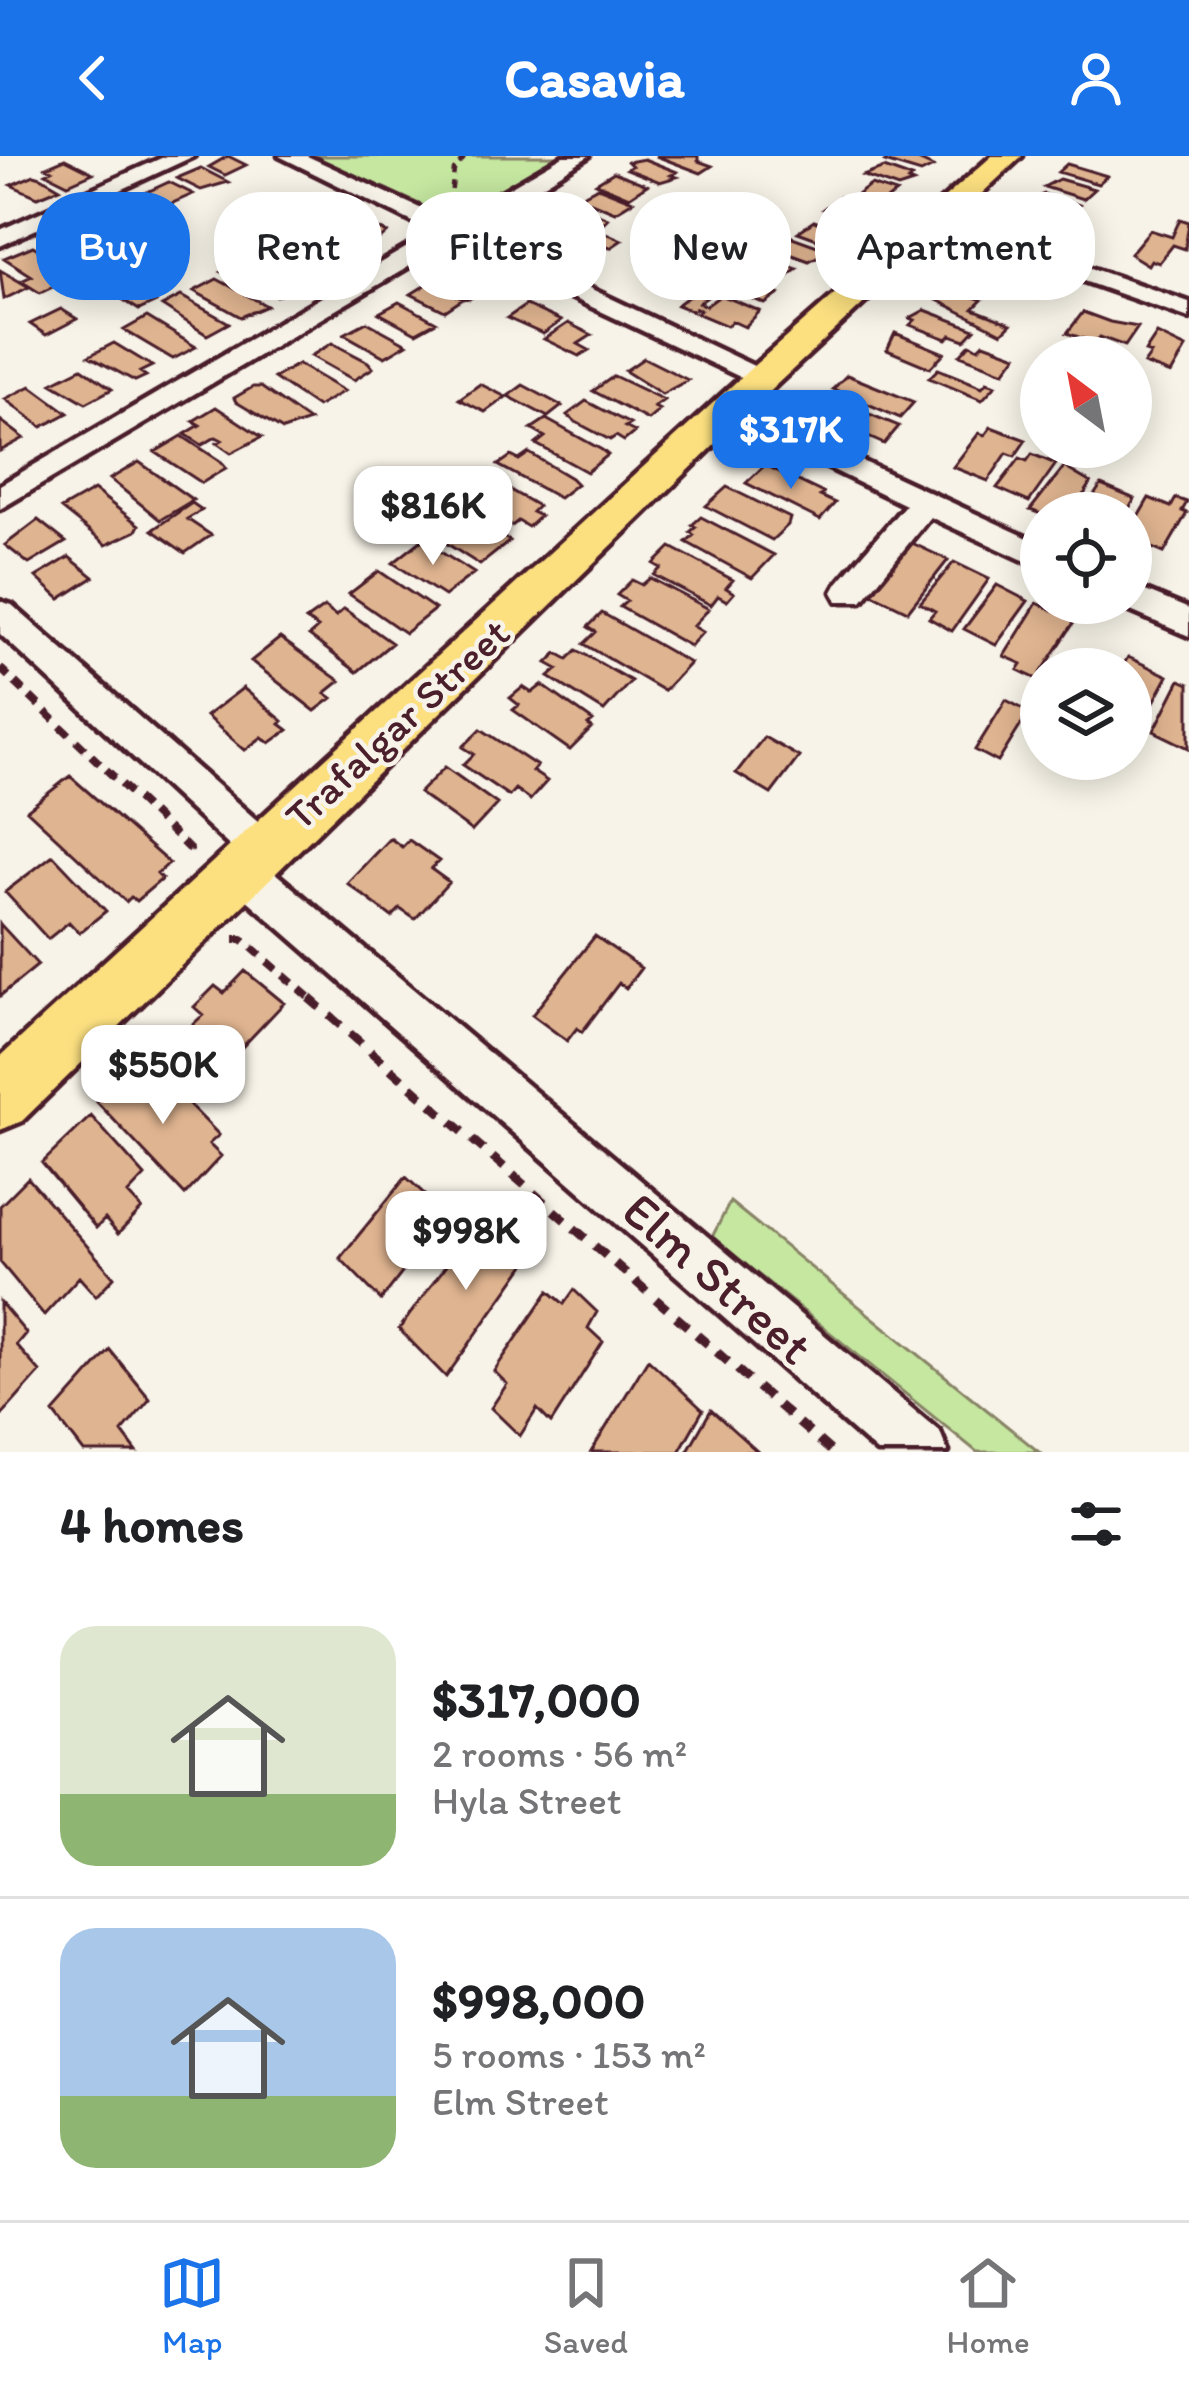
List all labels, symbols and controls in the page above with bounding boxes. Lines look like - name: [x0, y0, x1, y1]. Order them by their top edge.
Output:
- icon: back: [60, 45, 126, 111]
- icon: person: [1063, 45, 1129, 111]
- text: Casavia: [504, 46, 685, 111]
- chip: Buy: [36, 192, 190, 300]
- chip: Rent: [214, 192, 382, 300]
- chip: Filters: [406, 192, 606, 300]
- chip: New: [630, 192, 791, 300]
- chip: Apartment: [815, 192, 1095, 300]
- north arrow: [1020, 336, 1152, 468]
- map controls: [1020, 336, 1152, 780]
- pin: $317K: [707, 390, 875, 492]
- text: $317K: [739, 405, 843, 452]
- pin: $816K: [349, 466, 517, 568]
- text: $816K: [381, 481, 485, 528]
- button: locate: [1020, 492, 1152, 624]
- street label: Trafalgar Street: [274, 607, 520, 841]
- button: layers: [1020, 648, 1152, 780]
- pin: $550K: [79, 1025, 247, 1127]
- text: $550K: [108, 1040, 218, 1087]
- street label: Elm Street: [611, 1179, 825, 1377]
- pin: $998K: [382, 1191, 550, 1293]
- text: $998K: [413, 1206, 519, 1253]
- icon: filters: [1063, 1491, 1129, 1557]
- text: 4 homes: [60, 1494, 244, 1555]
- text: $317,000: [432, 1669, 641, 1730]
- icon: home: [156, 1674, 300, 1818]
- text: 2 rooms · 56 m²: [432, 1730, 687, 1777]
- text: Hyla Street: [432, 1777, 621, 1824]
- text: $998,000: [432, 1970, 646, 2031]
- icon: home: [156, 1976, 300, 2120]
- text: 5 rooms · 153 m²: [432, 2031, 706, 2078]
- text: Elm Street: [432, 2078, 609, 2125]
- tab: Map: [159, 2250, 225, 2361]
- tab: Saved: [544, 2250, 628, 2361]
- tab: Home: [947, 2250, 1030, 2361]

